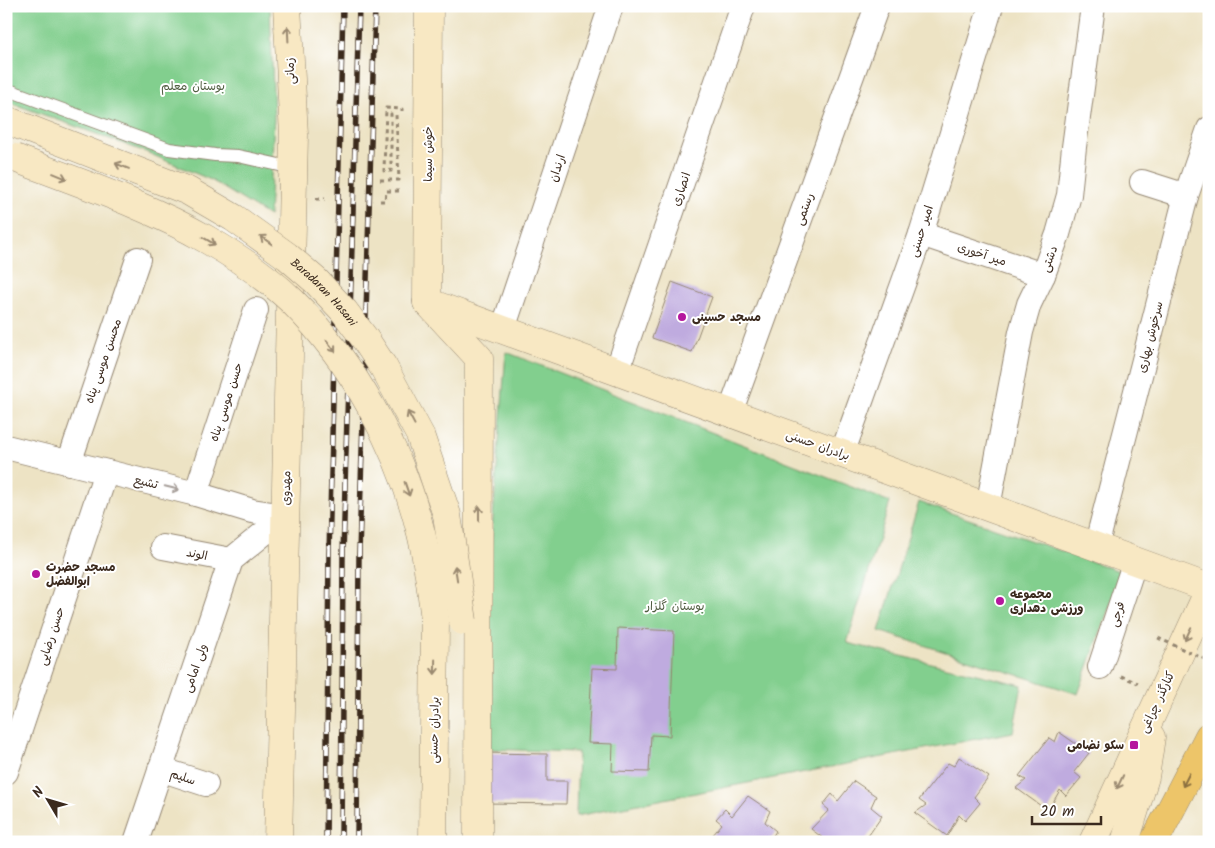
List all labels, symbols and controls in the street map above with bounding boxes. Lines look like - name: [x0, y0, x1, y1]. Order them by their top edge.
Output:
- one-way arrow: [284, 26, 293, 42]
- street label: زمانی: [280, 57, 301, 85]
- park label: بوستان معلم: [161, 77, 225, 96]
- street label: خوش سیما: [419, 126, 438, 182]
- street label: ارندان: [544, 152, 571, 185]
- one-way arrow: [115, 161, 130, 171]
- street label: انصاری: [667, 170, 696, 209]
- one-way arrow: [52, 172, 68, 181]
- street label: رستمی: [790, 190, 819, 228]
- street label: امیر حسنی: [904, 203, 939, 259]
- one-way arrow: [259, 235, 273, 245]
- one-way arrow: [202, 236, 216, 246]
- street label: میر آخوری: [955, 238, 1009, 271]
- street label: دشتی: [1036, 243, 1063, 275]
- street label: Baradaran Hasani: [286, 254, 362, 332]
- street label: سرخوش بهاری: [1132, 299, 1169, 375]
- place label: مسجد حسینی: [692, 308, 761, 327]
- marker: مسجد حسینی: [676, 311, 688, 323]
- street label: محسن موسی پناه: [80, 316, 127, 406]
- one-way arrow: [326, 339, 336, 353]
- street label: حسن موسی پناه: [205, 360, 248, 444]
- one-way arrow: [406, 411, 415, 426]
- street label: برادران حسنی: [783, 425, 852, 466]
- street label: تشیع: [132, 470, 160, 495]
- street label: مهدوی: [277, 470, 296, 506]
- one-way arrow: [403, 481, 412, 496]
- one-way arrow: [164, 484, 180, 493]
- one-way arrow: [474, 505, 484, 522]
- street label: الوند: [185, 543, 209, 566]
- place label: مسجد حضرت ابوالفضل: [46, 558, 115, 591]
- one-way arrow: [451, 566, 461, 582]
- marker: مسجد حضرت ابوالفضل: [30, 568, 42, 580]
- place label: مجموعه ورزشی دهداری: [1010, 585, 1084, 618]
- marker: مجموعه ورزشی دهداری: [994, 595, 1006, 607]
- park label: بوستان گلزار: [644, 597, 705, 616]
- street label: فرجی: [1104, 599, 1131, 629]
- street label: حسن رضایی: [33, 604, 70, 668]
- one-way arrow: [1183, 626, 1193, 641]
- street label: ولی امامی: [178, 641, 213, 695]
- one-way arrow: [430, 659, 440, 675]
- street label: کنارگذر چراغی: [1135, 668, 1180, 736]
- street label: برادران حسنی: [424, 696, 445, 764]
- place label: سکو نضامی: [1067, 736, 1124, 755]
- marker: سکو نضامی: [1128, 739, 1140, 751]
- street label: سلیم: [168, 764, 198, 790]
- one-way arrow: [1181, 772, 1191, 787]
- one-way arrow: [1115, 774, 1125, 789]
- north arrow: [22, 776, 72, 826]
- text: N: [27, 782, 50, 803]
- scale bar: [1032, 793, 1101, 825]
- text: 20 m: [1040, 800, 1074, 824]

